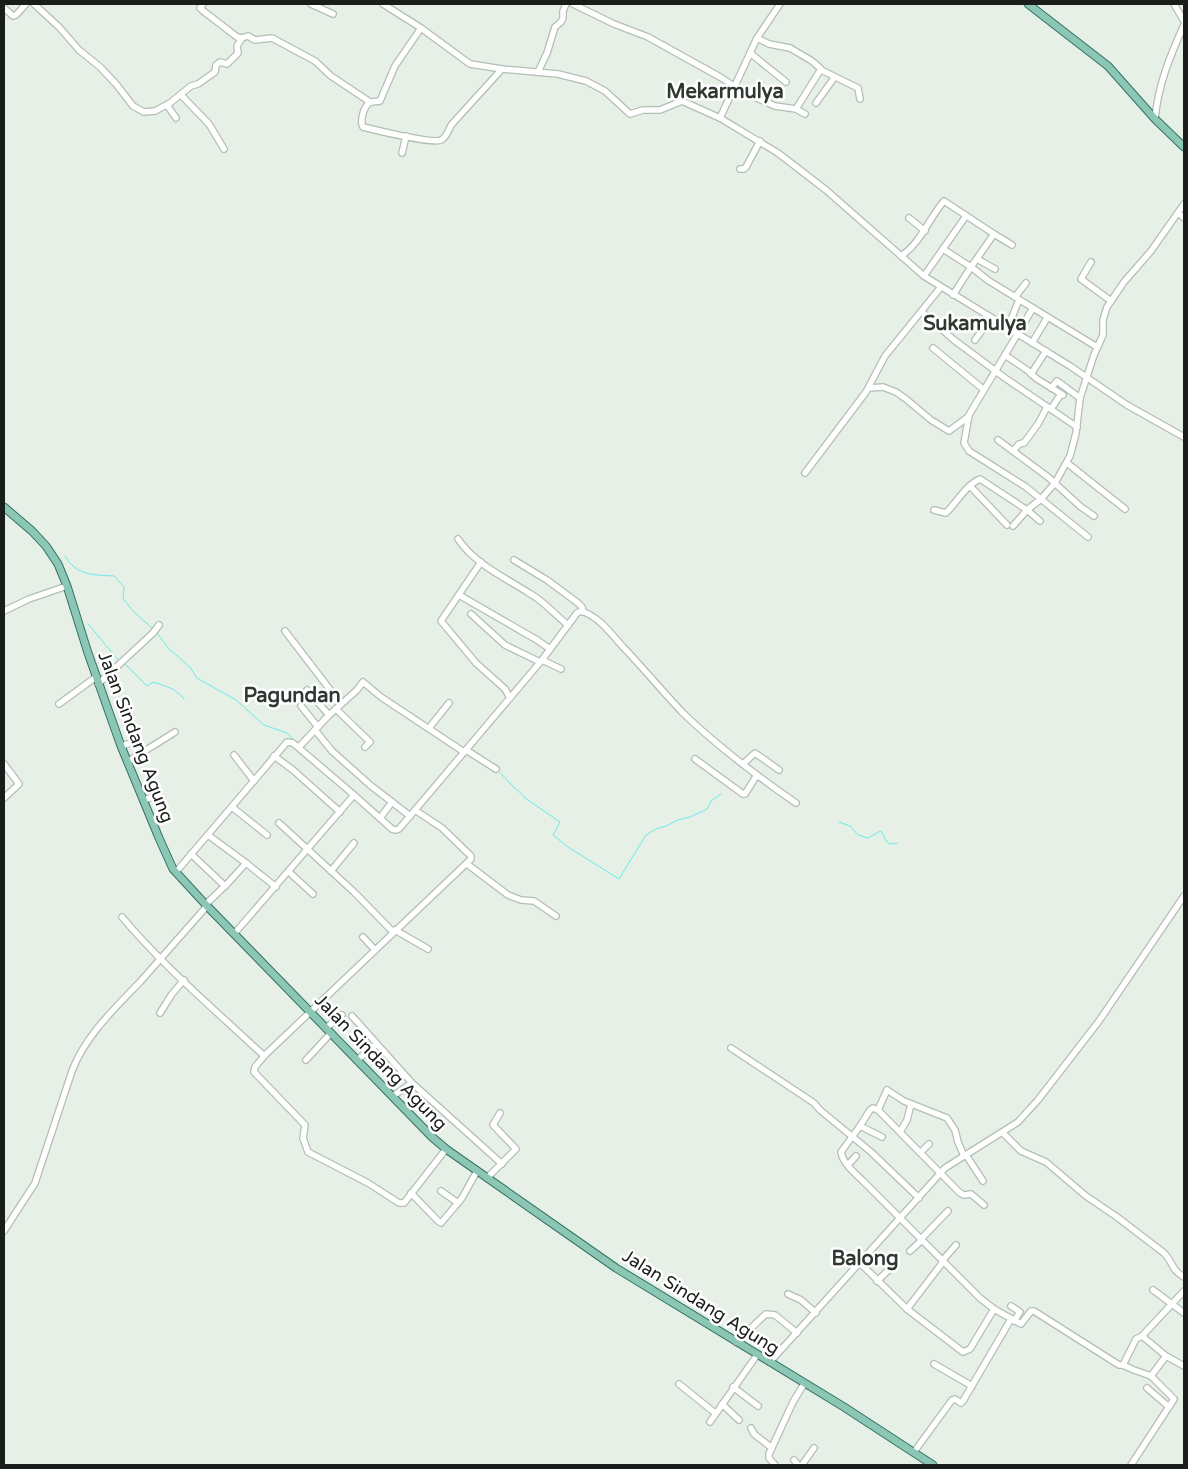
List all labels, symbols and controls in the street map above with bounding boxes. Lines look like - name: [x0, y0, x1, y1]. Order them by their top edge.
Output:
- district label: Mekarmulya: [666, 80, 784, 104]
- district label: Sukamulya: [923, 312, 1027, 336]
- street label: Jalan Sindang Agung: [93, 648, 179, 826]
- district label: Pagundan: [243, 684, 341, 708]
- street label: Jalan Sindang Agung: [310, 989, 452, 1135]
- street label: Jalan Sindang Agung: [618, 1245, 784, 1359]
- district label: Balong: [831, 1247, 899, 1271]

